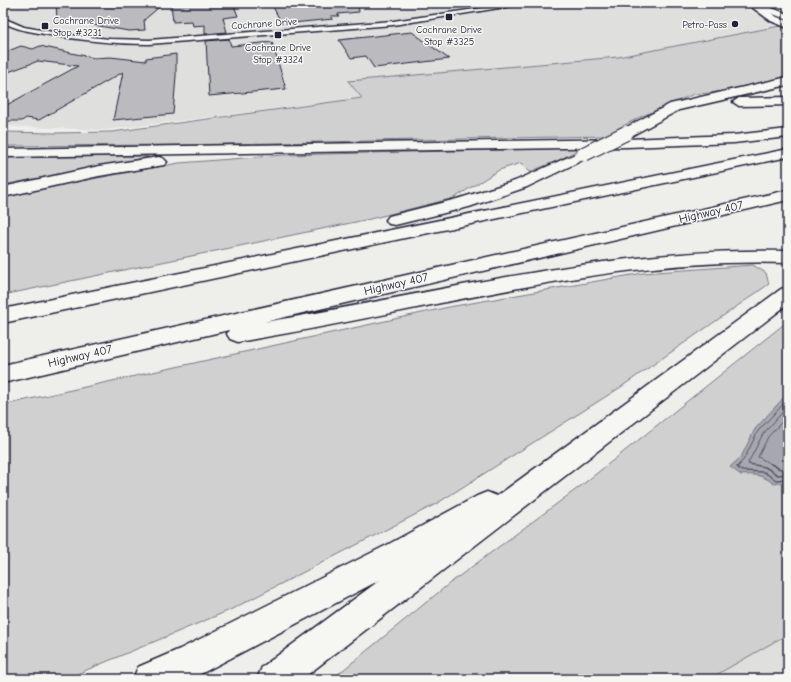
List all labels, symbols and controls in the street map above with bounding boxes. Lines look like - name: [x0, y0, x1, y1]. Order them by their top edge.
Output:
- marker: Cochrane Drive Stop #3325: [444, 12, 454, 22]
- place label: Cochrane Drive Stop #3231: [53, 15, 119, 39]
- street label: Cochrane Drive: [231, 16, 297, 32]
- place label: Petro-Pass: [682, 19, 727, 31]
- marker: Petro-Pass: [730, 19, 740, 29]
- marker: Cochrane Drive Stop #3231: [40, 21, 50, 31]
- place label: Cochrane Drive Stop #3325: [416, 24, 482, 48]
- marker: Cochrane Drive Stop #3324: [273, 30, 283, 40]
- place label: Cochrane Drive Stop #3324: [245, 42, 311, 66]
- street label: Highway 407: [678, 198, 745, 226]
- street label: Highway 407: [363, 270, 430, 298]
- street label: Highway 407: [47, 342, 114, 370]

